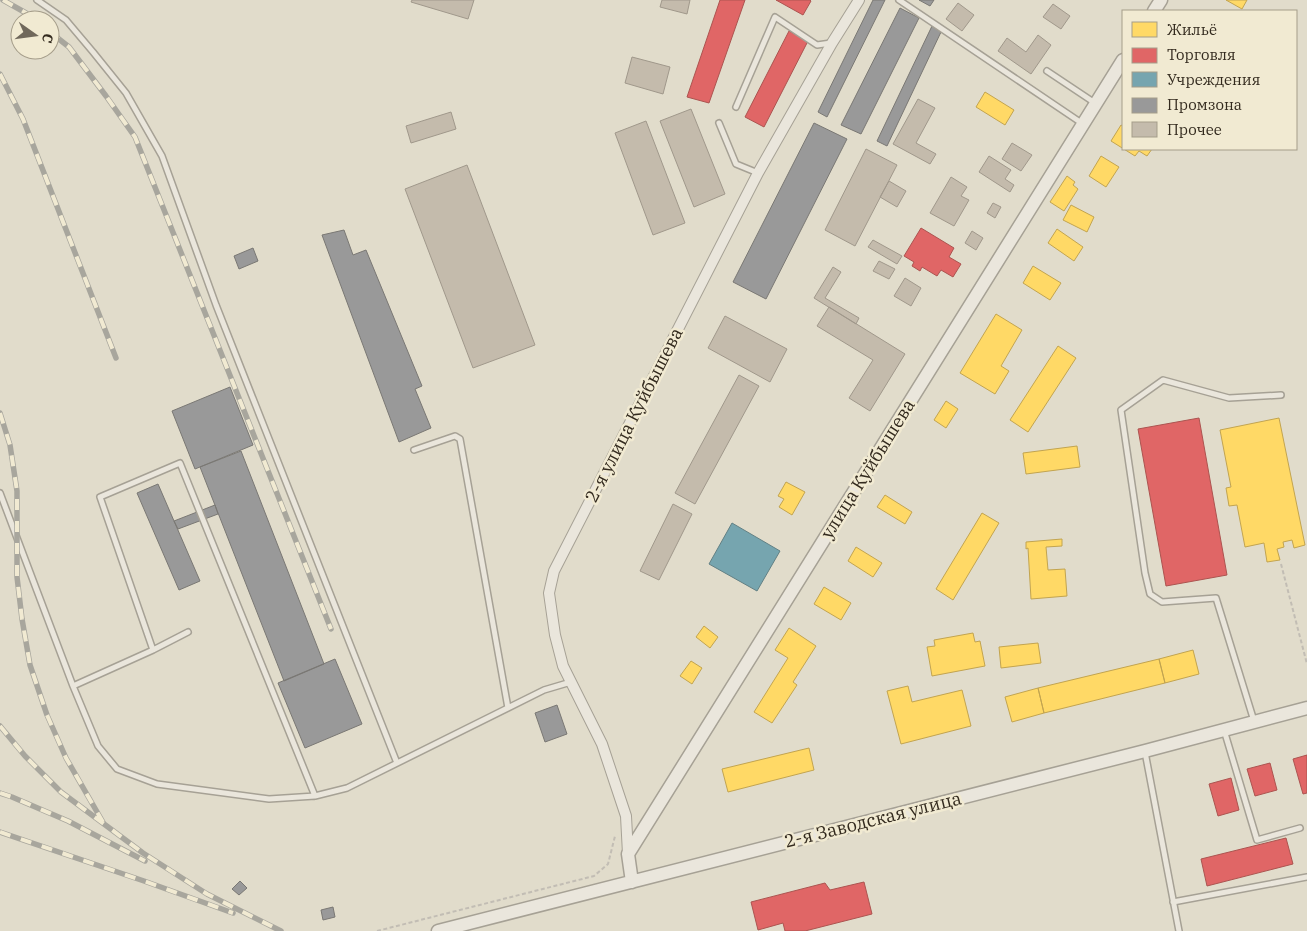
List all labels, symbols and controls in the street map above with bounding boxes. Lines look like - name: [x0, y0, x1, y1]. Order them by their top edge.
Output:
- north arrow: [10, 10, 60, 60]
- legend: [1122, 10, 1297, 150]
- text: Жильё: [1167, 20, 1217, 39]
- text: С: [38, 31, 57, 45]
- text: Торговля: [1167, 45, 1236, 64]
- text: Учреждения: [1167, 70, 1260, 89]
- text: Промзона: [1167, 95, 1242, 114]
- text: Прочее: [1167, 120, 1222, 139]
- street label: 2-я улица Куйбышева: [580, 323, 688, 506]
- street label: улица Куйбышева: [815, 395, 920, 543]
- street label: 2-я Заводская улица: [782, 786, 964, 853]

